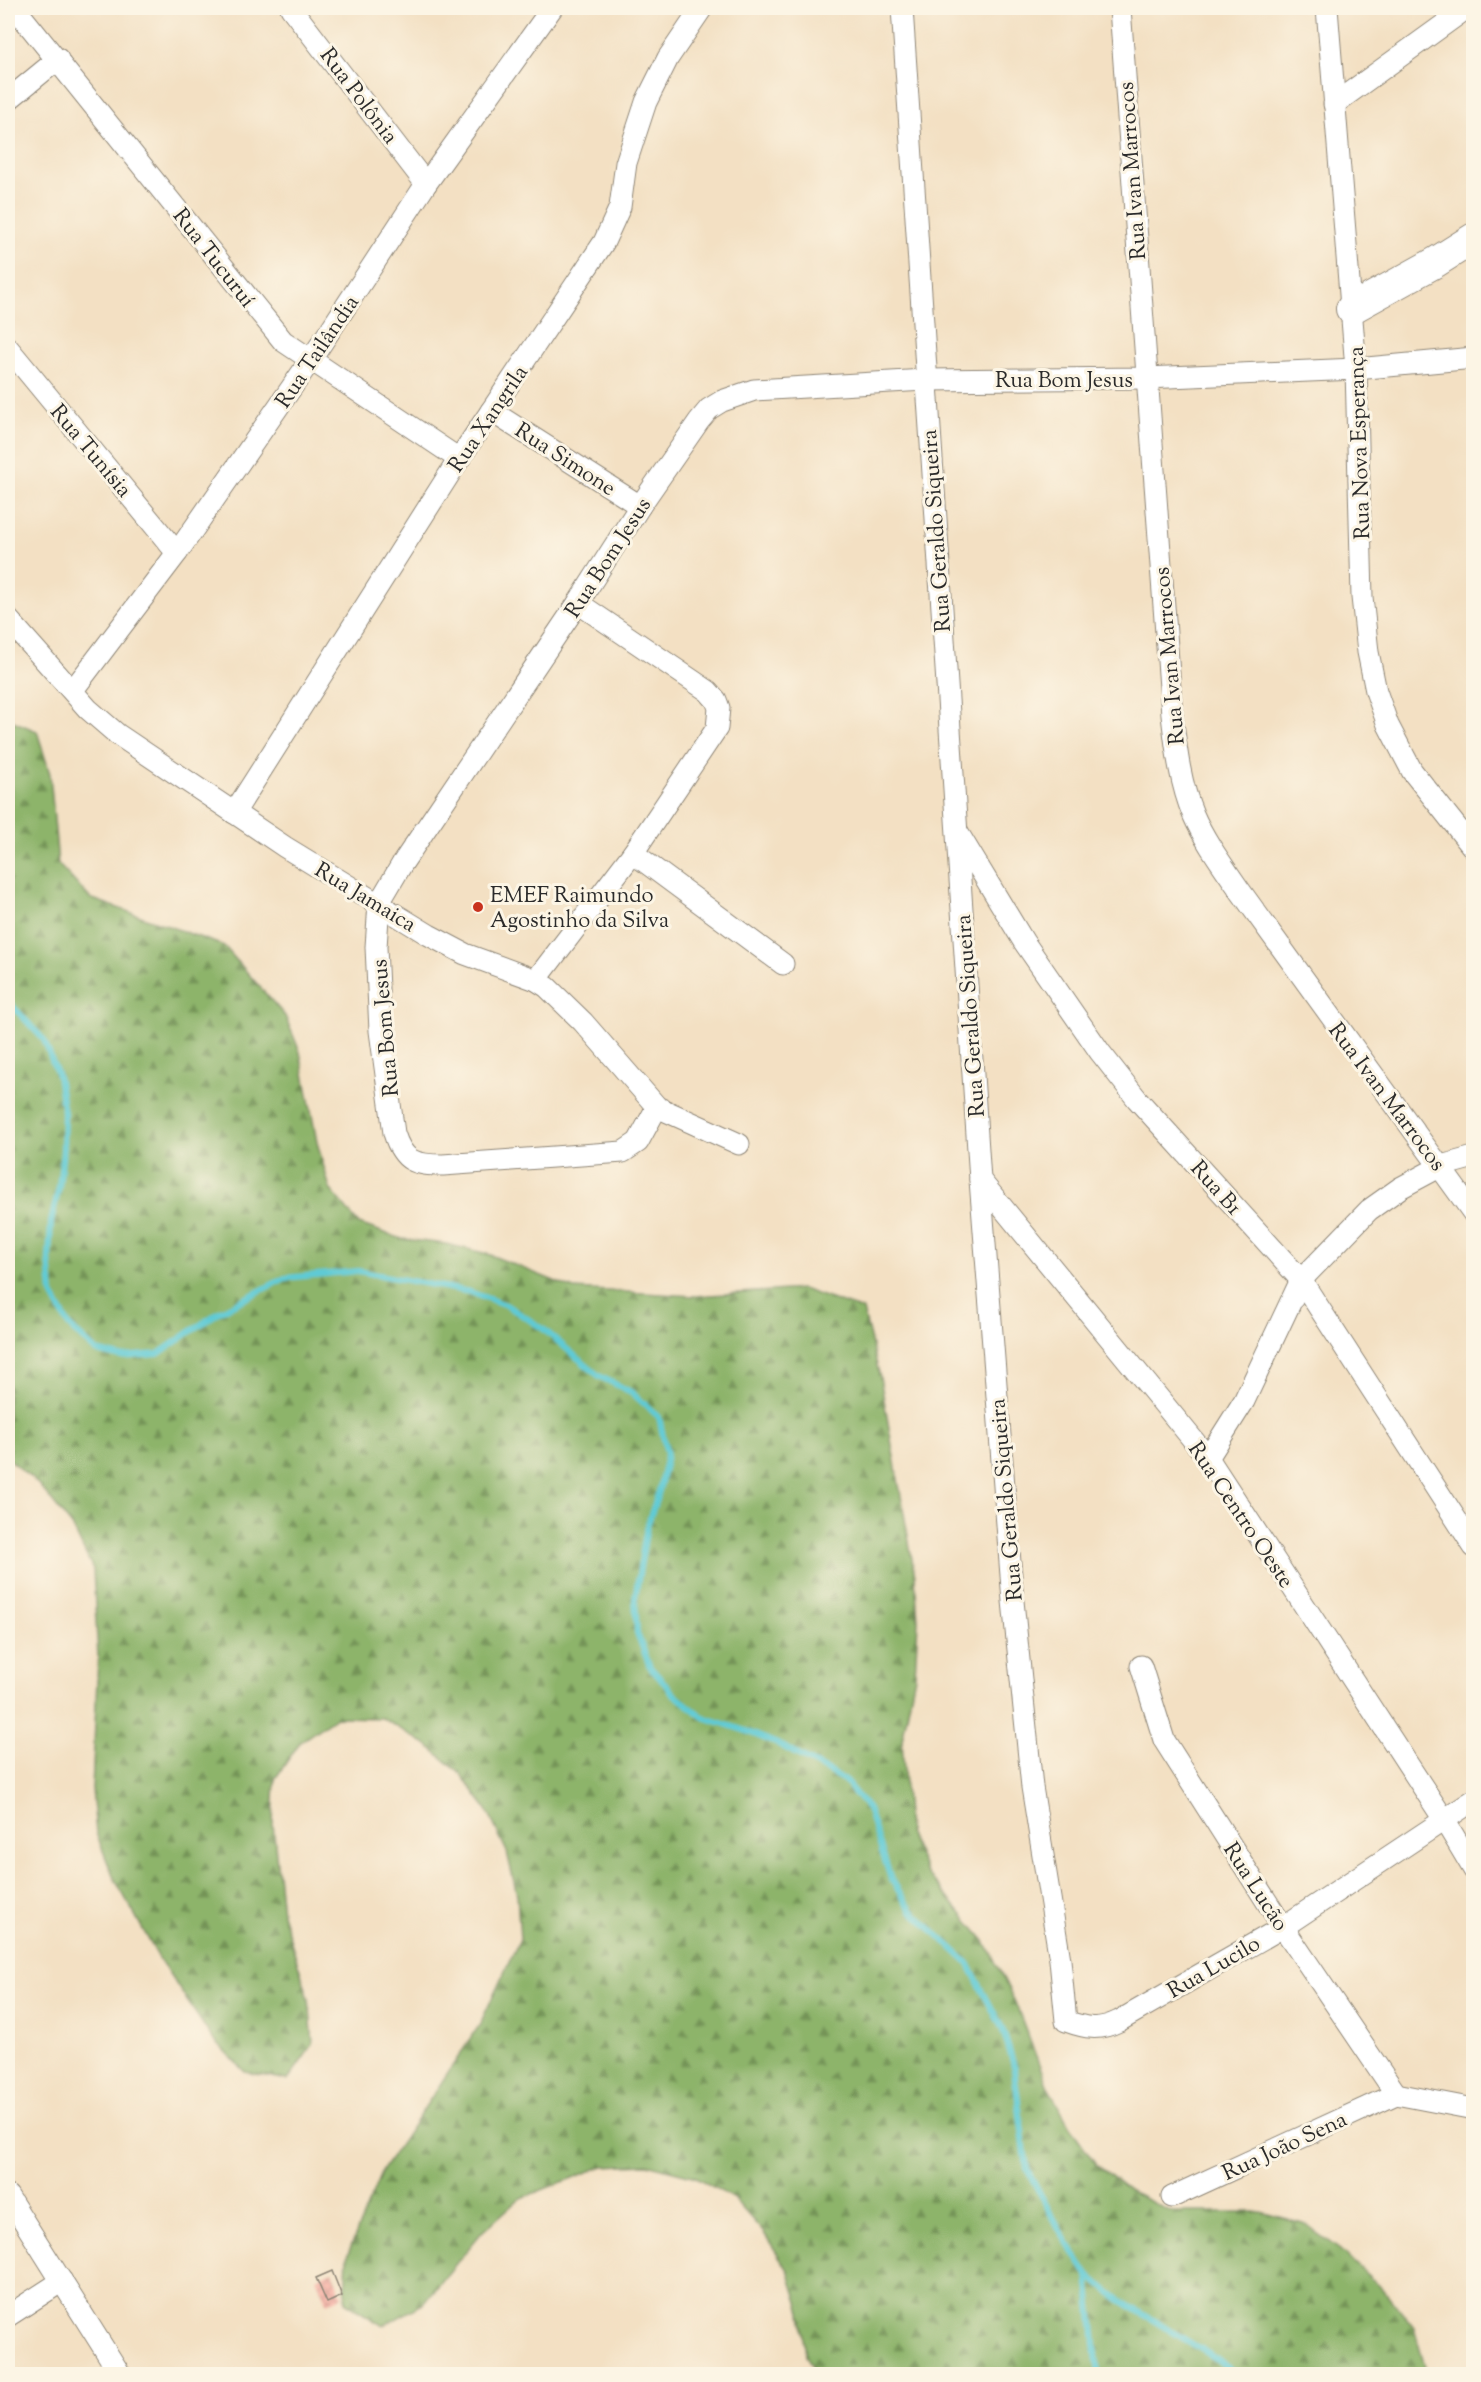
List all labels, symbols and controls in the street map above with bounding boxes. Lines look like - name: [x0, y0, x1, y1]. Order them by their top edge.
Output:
- street label: Rua Polônia: [311, 42, 405, 152]
- street label: Rua Ivan Marrocos: [1112, 81, 1156, 261]
- street label: Rua Tucuruí: [164, 202, 262, 315]
- street label: Rua Tailândia: [269, 290, 368, 416]
- street label: Rua Nova Esperança: [1342, 346, 1380, 540]
- street label: Rua Xangrila: [442, 359, 537, 480]
- street label: Rua Bom Jesus: [995, 366, 1133, 398]
- street label: Rua Tunísia: [41, 398, 138, 506]
- street label: Rua Simone: [507, 416, 621, 505]
- street label: Rua Geraldo Siqueira: [915, 428, 961, 633]
- street label: Rua Bom Jesus: [559, 492, 661, 625]
- street label: Rua Ivan Marrocos: [1147, 565, 1195, 746]
- street label: Rua Jamaica: [307, 856, 421, 942]
- place label: EMEF Raimundo Agostinho da Silva: [490, 881, 669, 938]
- marker: EMEF Raimundo Agostinho da Silva: [471, 900, 485, 914]
- street label: Rua Geraldo Siqueira: [949, 913, 995, 1118]
- street label: Rua Bom Jesus: [365, 958, 409, 1098]
- street label: Rua Ivan Marrocos: [1319, 1017, 1452, 1179]
- street label: Rua B1: [1181, 1155, 1248, 1224]
- street label: Rua Geraldo Siqueira: [983, 1397, 1033, 1602]
- street label: Rua Centro Oeste: [1179, 1436, 1301, 1595]
- street label: Rua Lucão: [1214, 1837, 1295, 1938]
- street label: Rua Lucilo: [1162, 1929, 1267, 2008]
- street label: Rua João Sena: [1218, 2105, 1353, 2191]

